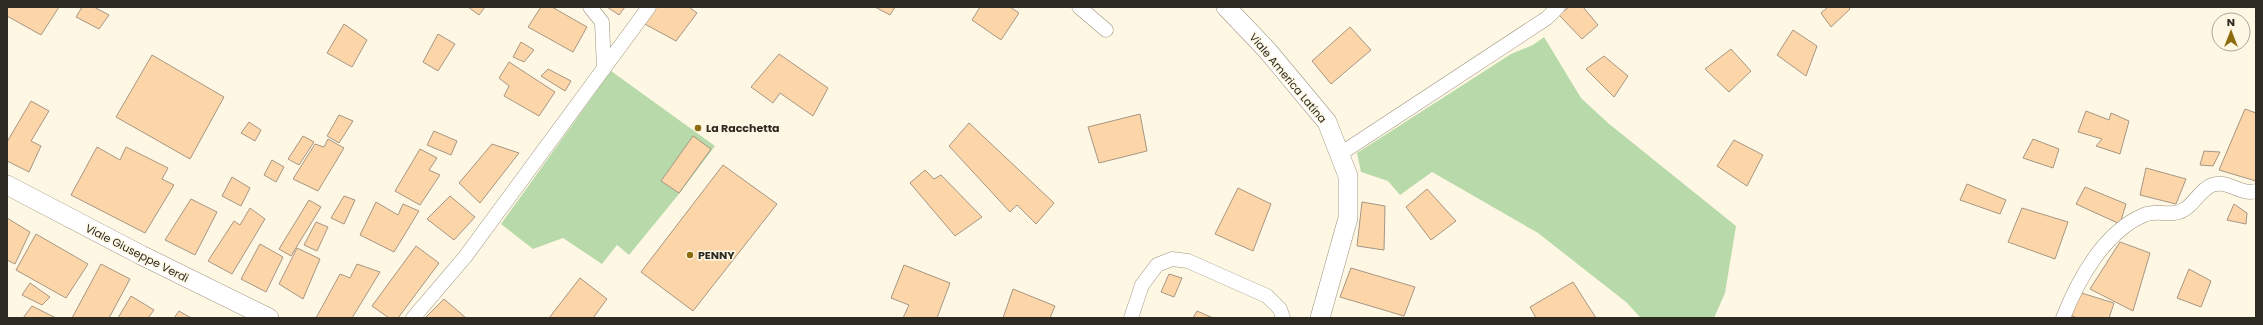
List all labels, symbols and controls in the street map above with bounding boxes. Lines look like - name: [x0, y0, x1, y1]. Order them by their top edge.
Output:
- north arrow: [2211, 12, 2251, 52]
- text: N: [2227, 14, 2235, 30]
- street label: Viale America Latina: [1246, 30, 1330, 126]
- place label: La Racchetta: [706, 120, 780, 136]
- marker: La Racchetta: [693, 123, 703, 133]
- street label: Viale Giuseppe Verdi: [83, 220, 192, 286]
- place label: PENNY: [698, 247, 735, 263]
- marker: PENNY: [685, 250, 695, 260]

